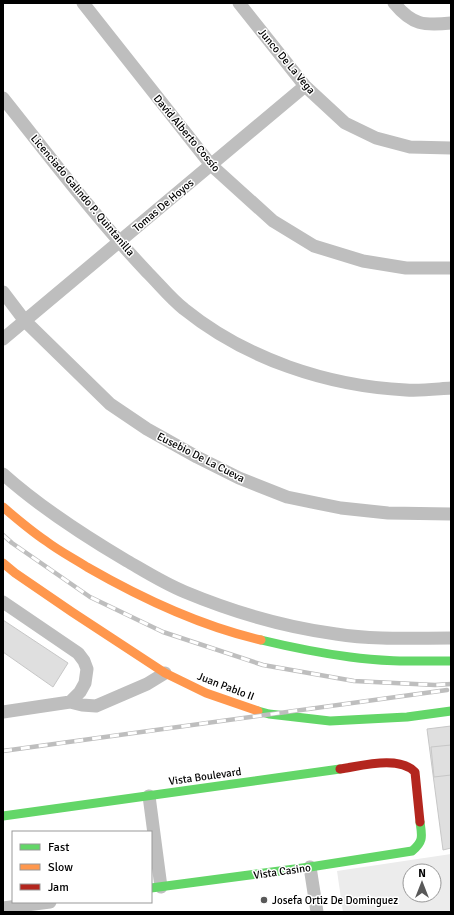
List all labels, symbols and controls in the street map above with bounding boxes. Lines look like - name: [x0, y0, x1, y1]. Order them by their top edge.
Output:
- street label: Junco De La Vega: [255, 26, 318, 97]
- street label: David Alberto Cossío: [151, 92, 223, 175]
- street label: Licenciado Galindo P. Quintanilla: [28, 132, 137, 259]
- street label: Tomas De Hoyos: [130, 176, 197, 235]
- street label: Eusebio De La Cueva: [155, 430, 247, 485]
- street label: Juan Pablo II: [195, 670, 256, 703]
- street label: Vista Boulevard: [168, 765, 242, 788]
- legend: [12, 831, 152, 903]
- text: Fast: [48, 840, 69, 855]
- text: Slow: [48, 860, 73, 875]
- street label: Vista Casino: [253, 861, 312, 882]
- north arrow: [402, 863, 442, 903]
- text: N: [418, 867, 426, 880]
- text: Jam: [48, 880, 69, 895]
- place label: Josefa Ortiz De Dominguez: [272, 894, 398, 907]
- marker: Josefa Ortiz De Dominguez: [259, 895, 269, 905]

